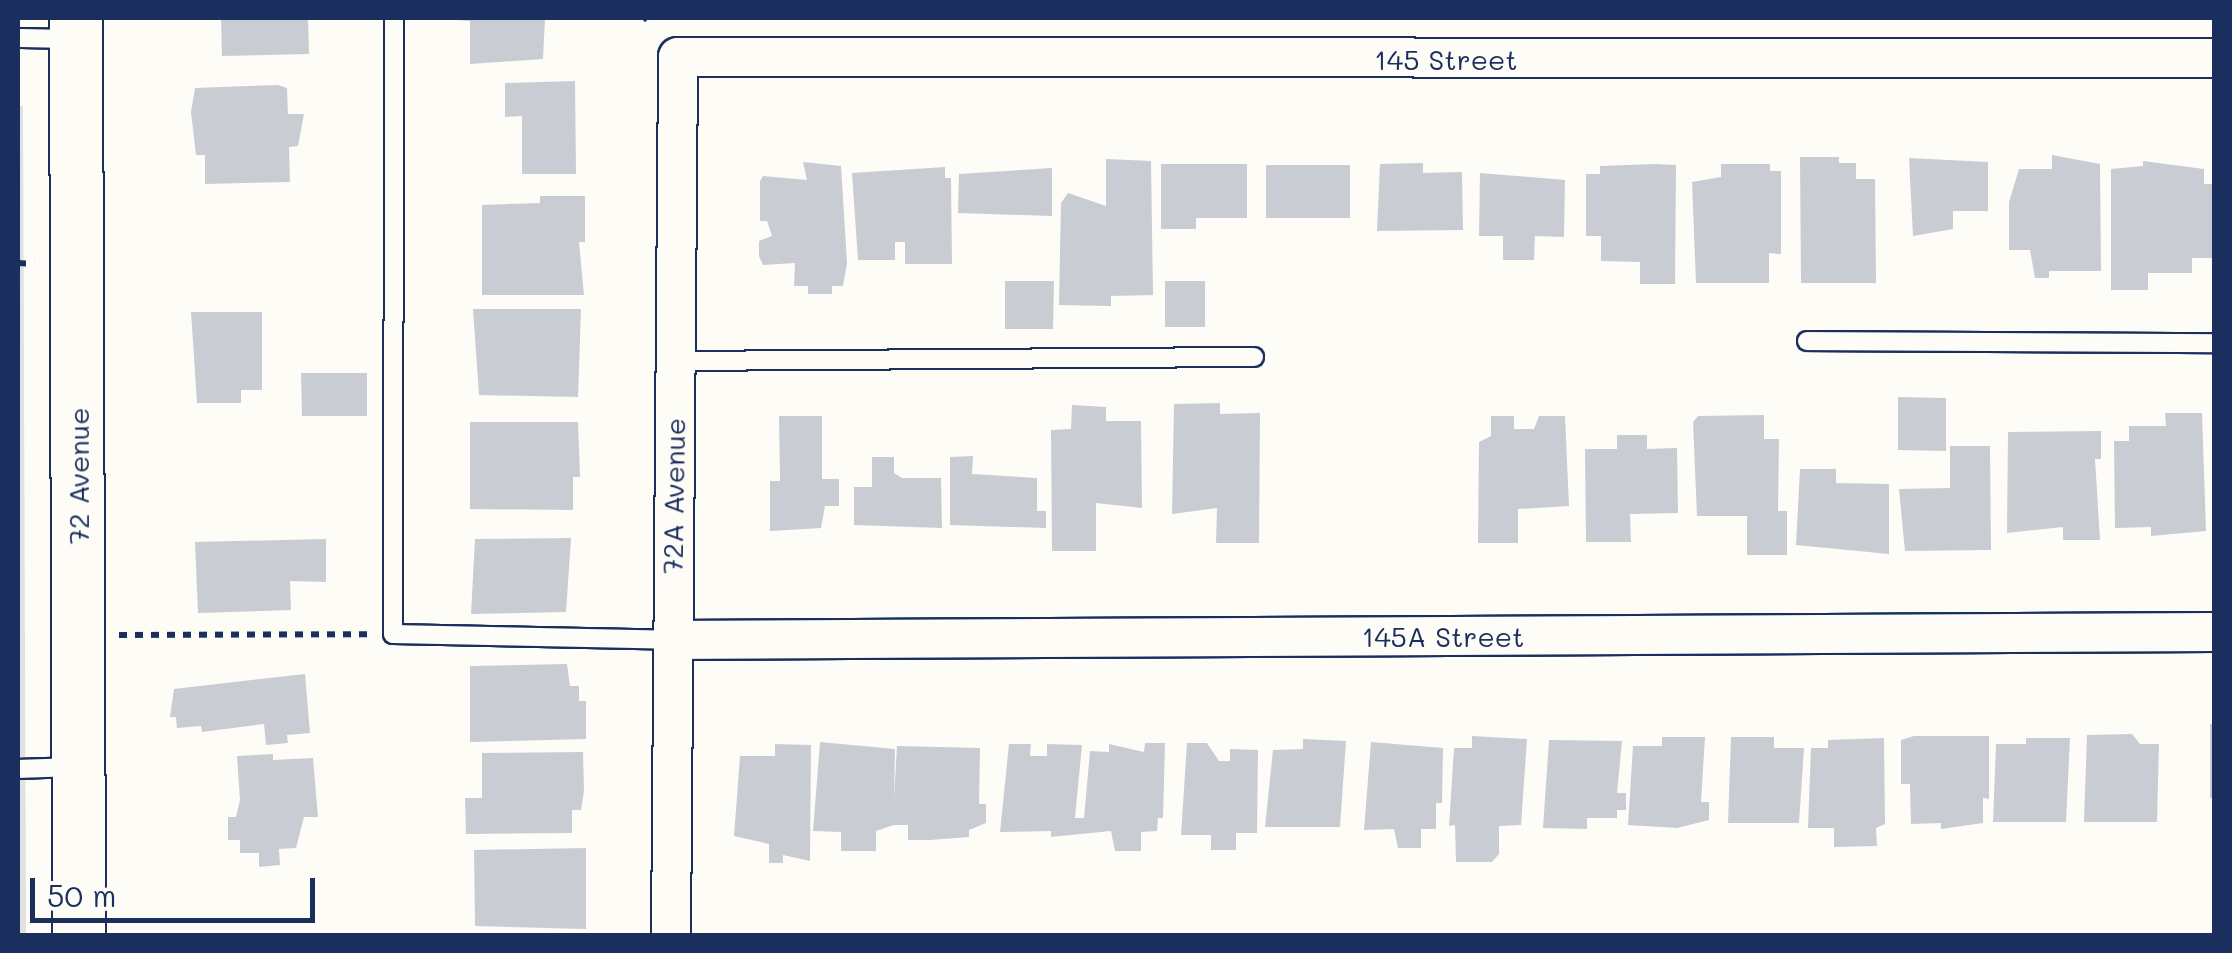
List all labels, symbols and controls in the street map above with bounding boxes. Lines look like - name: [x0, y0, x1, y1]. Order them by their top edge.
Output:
- street label: 145 Street: [1374, 42, 1518, 76]
- street label: 72 Avenue: [61, 407, 95, 545]
- street label: 72A Avenue: [655, 418, 691, 574]
- street label: 145A Street: [1362, 619, 1524, 653]
- scale bar: [35, 858, 320, 920]
- text: 50 m: [47, 875, 117, 915]

